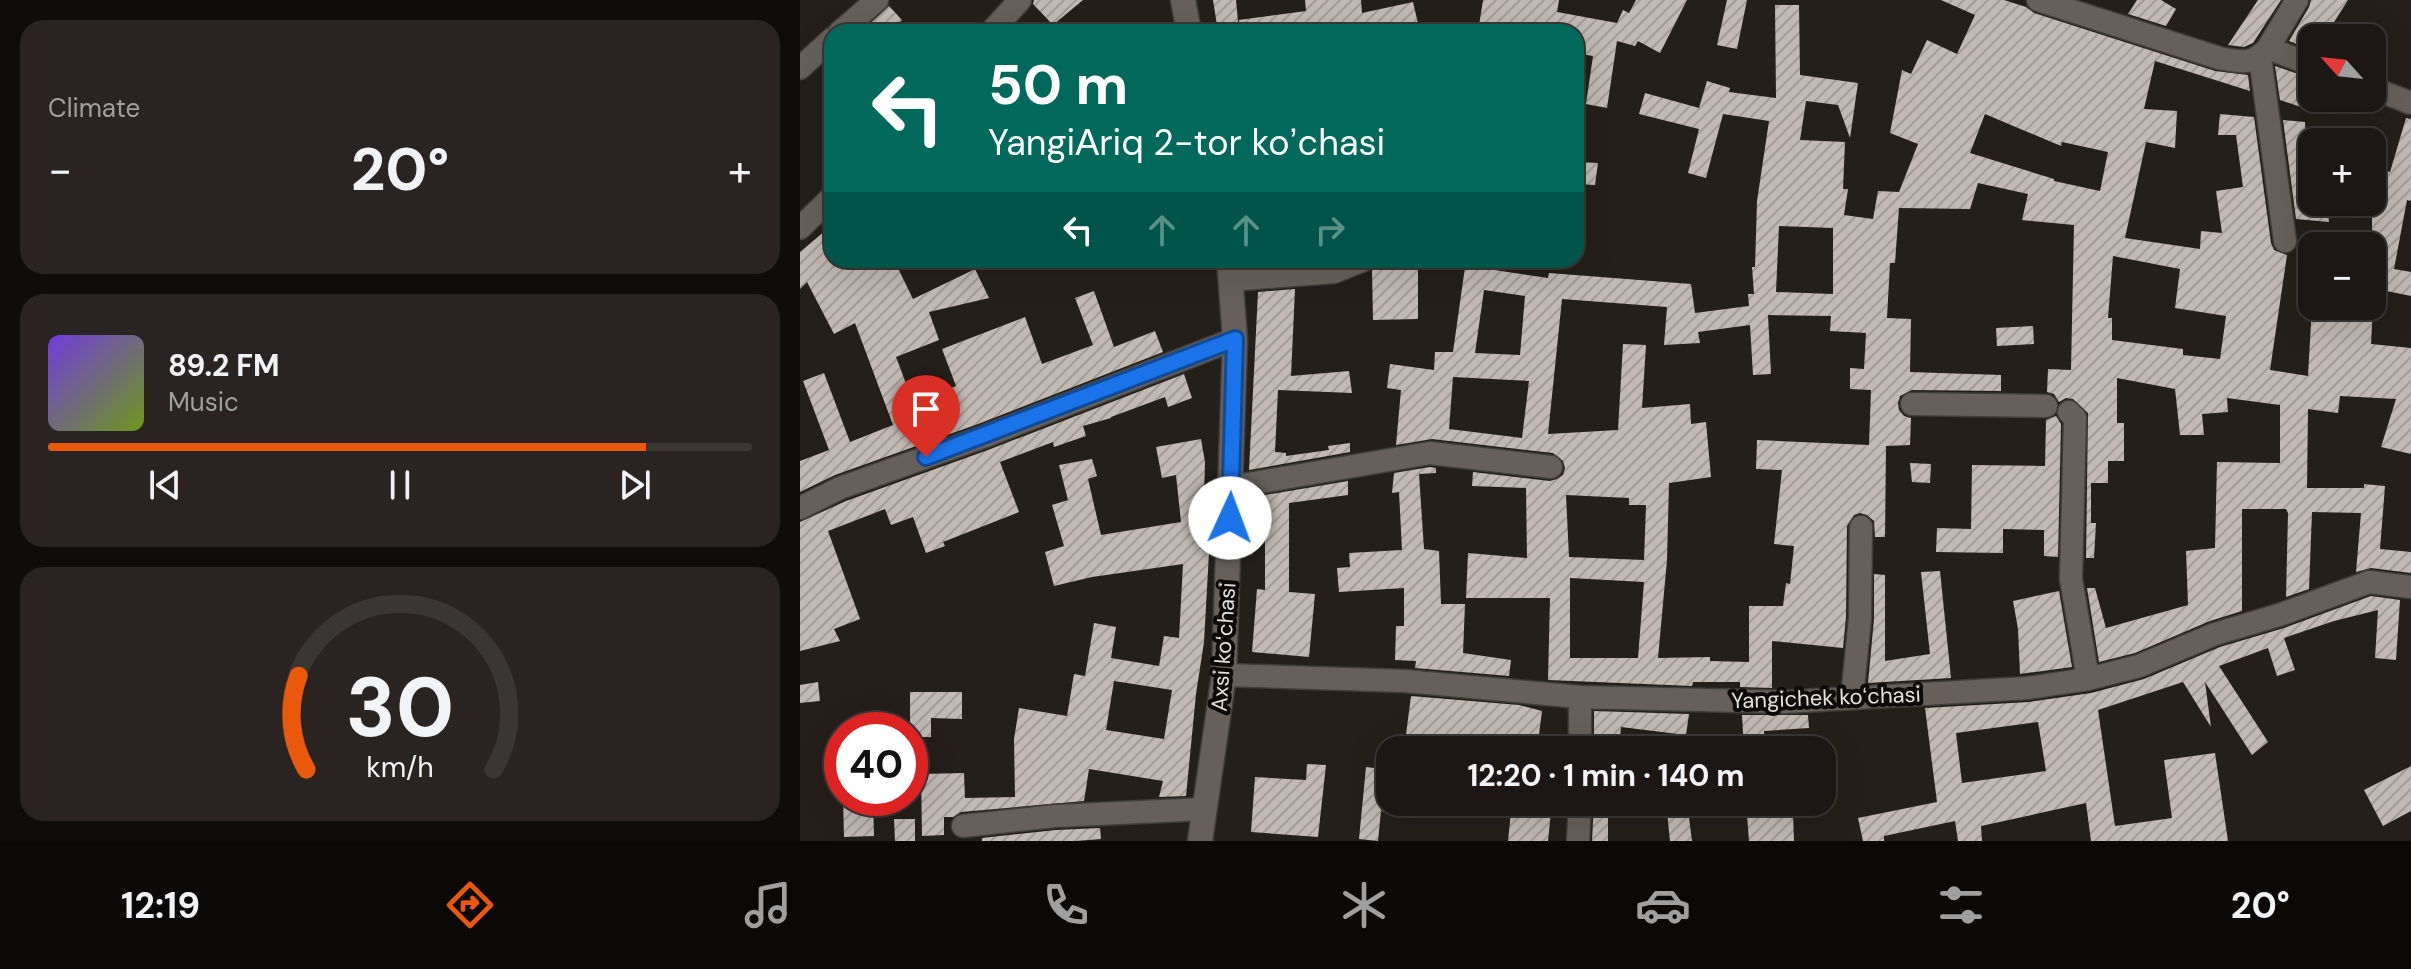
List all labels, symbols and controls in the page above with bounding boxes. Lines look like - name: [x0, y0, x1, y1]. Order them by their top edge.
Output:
- north arrow: [2298, 24, 2386, 112]
- map controls: [2298, 24, 2386, 320]
- text: 50 m: [988, 48, 1128, 121]
- icon: left: [856, 56, 960, 160]
- text: Climate: [48, 91, 140, 125]
- text: YangiАriq 2-tor koʼchasi: [988, 119, 1385, 166]
- button: +: [2298, 128, 2386, 216]
- text: 20°: [351, 130, 449, 209]
- text: −: [48, 141, 72, 199]
- text: +: [728, 141, 752, 199]
- icon: left: [1056, 208, 1100, 252]
- icon: ahead: [1140, 208, 1184, 252]
- icon: ahead: [1224, 208, 1268, 252]
- icon: right: [1308, 208, 1352, 252]
- button: −: [2298, 232, 2386, 320]
- text: 89.2 FM: [168, 346, 280, 385]
- pin: [892, 375, 960, 457]
- text: Music: [168, 385, 239, 419]
- icon: arrive: [904, 387, 948, 431]
- icon: previous: [143, 463, 187, 507]
- icon: pause: [378, 463, 422, 507]
- icon: next: [613, 463, 657, 507]
- position arrow: [1188, 476, 1272, 560]
- street label: Axsi koʻchasi: [1205, 581, 1242, 713]
- text: 30: [346, 653, 454, 762]
- street label: Yangichek koʻchasi: [1731, 680, 1921, 715]
- speed limit sign: 40: [824, 712, 928, 816]
- text: km/h: [366, 749, 434, 786]
- text: 12:20 · 1 min · 140 m: [1467, 756, 1745, 795]
- icon: directions: [442, 877, 498, 933]
- icon: music: [740, 877, 796, 933]
- icon: phone: [1038, 877, 1094, 933]
- icon: climate: [1336, 877, 1392, 933]
- icon: car: [1635, 877, 1691, 933]
- icon: filters: [1933, 877, 1989, 933]
- text: 12:19: [121, 882, 200, 929]
- text: 20°: [2231, 882, 2290, 929]

